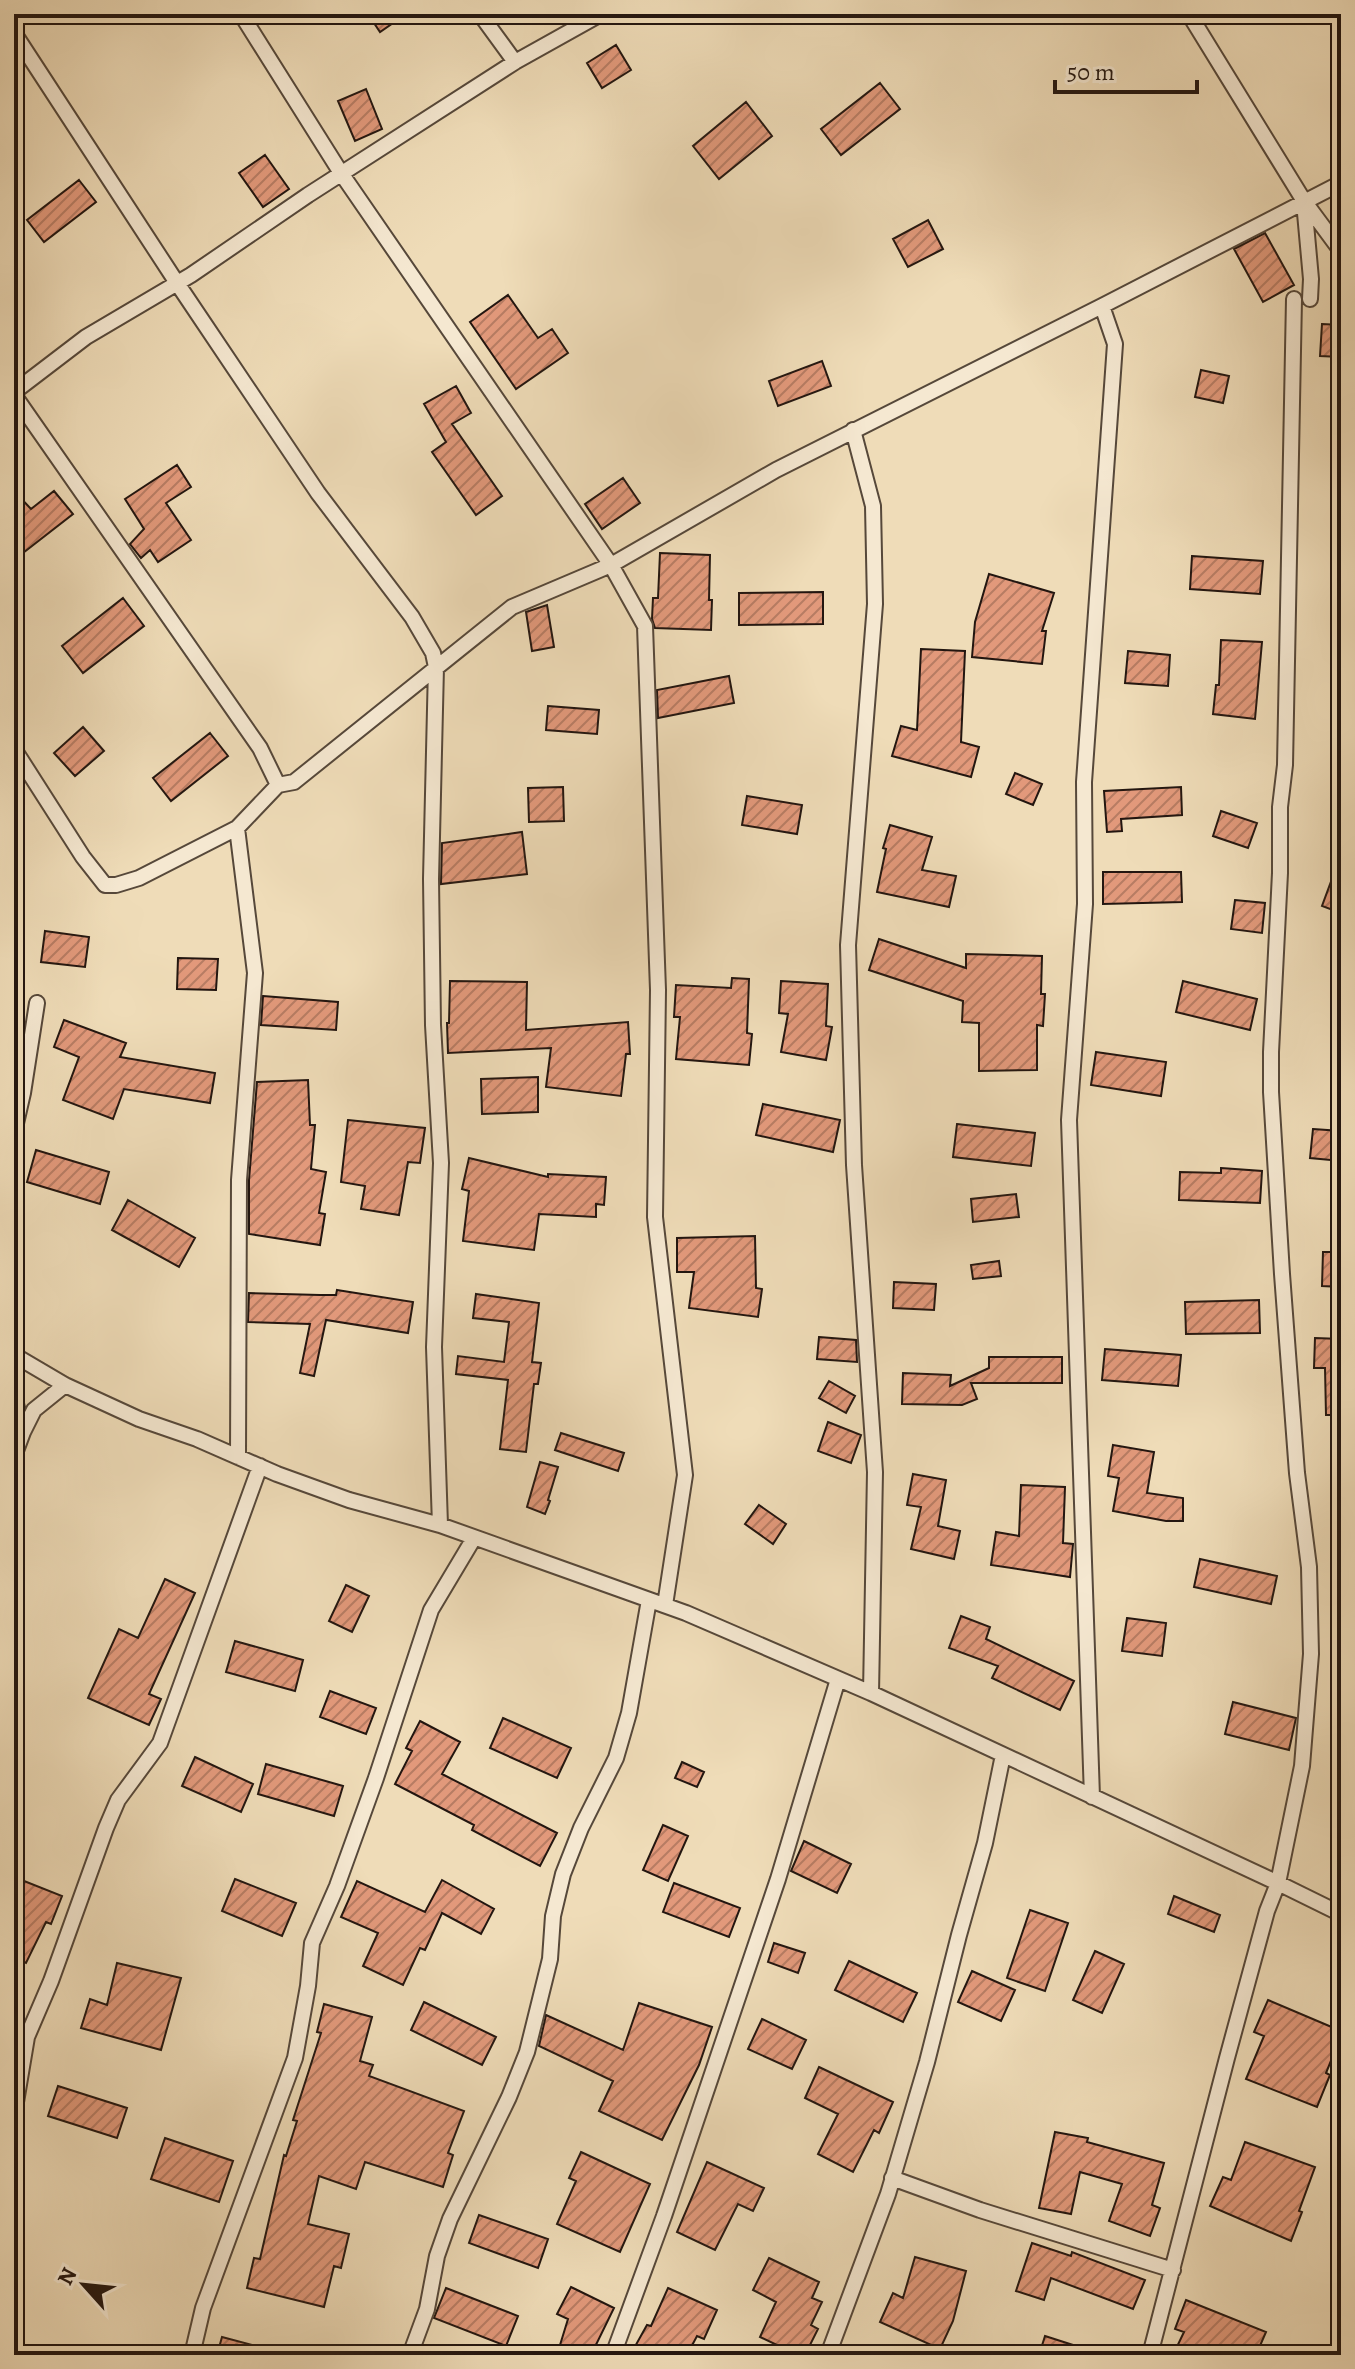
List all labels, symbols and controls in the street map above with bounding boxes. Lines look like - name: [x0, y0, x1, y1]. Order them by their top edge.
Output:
- scale bar: [1055, 44, 1197, 94]
- text: 50 m: [1067, 56, 1115, 88]
- north arrow: [44, 2245, 124, 2325]
- text: N: [50, 2262, 84, 2290]

